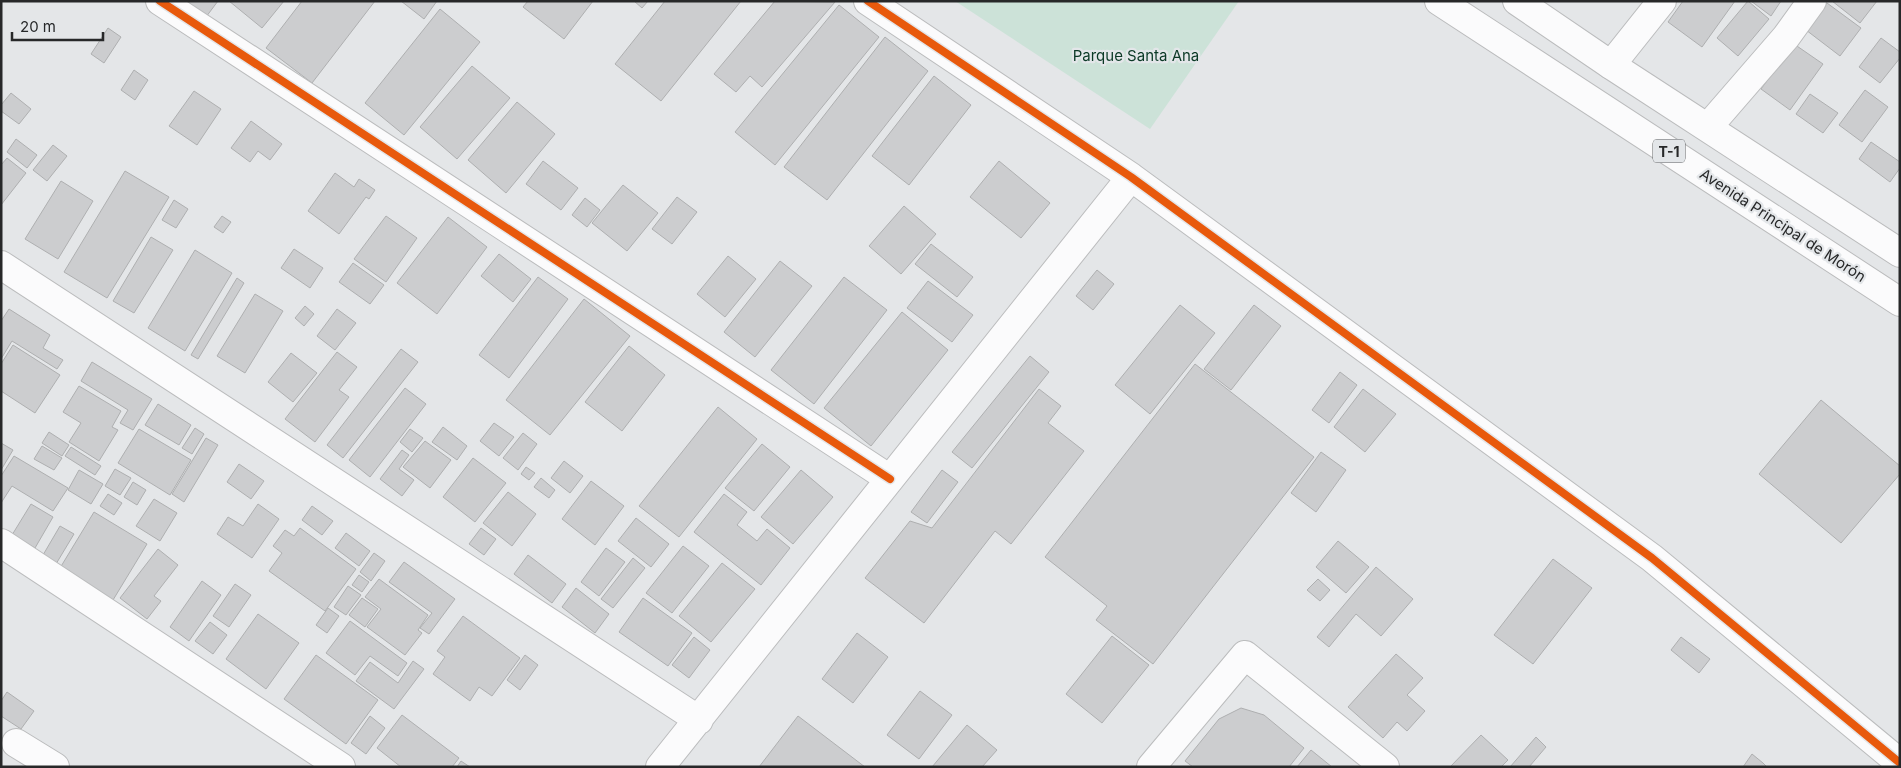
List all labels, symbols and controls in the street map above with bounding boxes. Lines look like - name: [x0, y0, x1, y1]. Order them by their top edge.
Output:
- scale bar: [12, 10, 104, 42]
- text: 20 m: [20, 17, 56, 36]
- park label: Parque Santa Ana: [1073, 46, 1199, 65]
- road number: T-1: [1653, 140, 1685, 162]
- street label: Avenida Principal de Morón: [1696, 164, 1870, 286]

